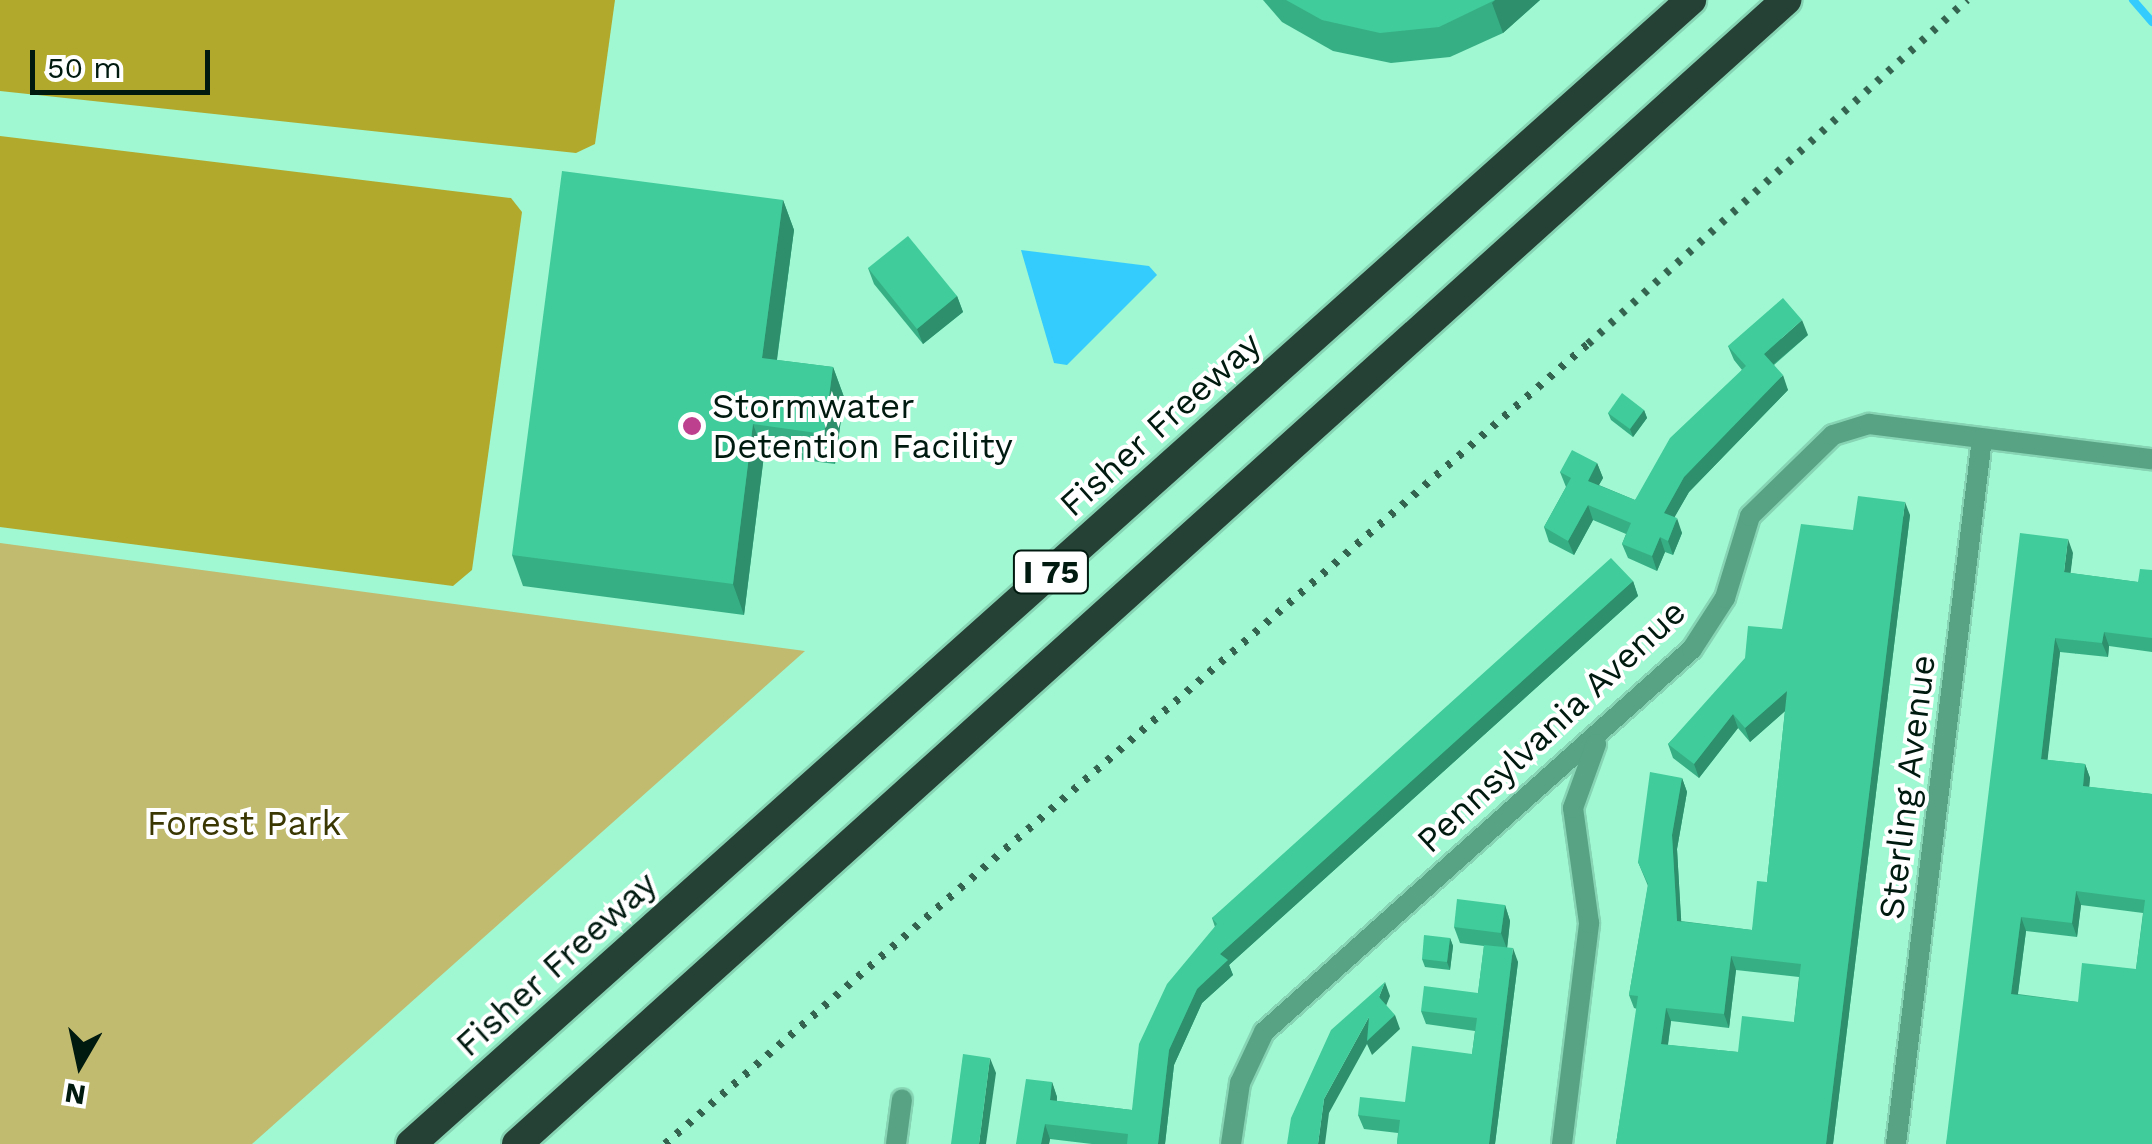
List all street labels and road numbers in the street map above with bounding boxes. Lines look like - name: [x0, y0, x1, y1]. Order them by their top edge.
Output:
- street label: Fisher Freeway: [1051, 323, 1269, 525]
- road number: I 75: [1011, 545, 1091, 599]
- street label: Pennsylvania Avenue: [1407, 590, 1695, 862]
- street label: Sterling Avenue: [1870, 652, 1944, 922]
- street label: Fisher Freeway: [447, 863, 665, 1065]

